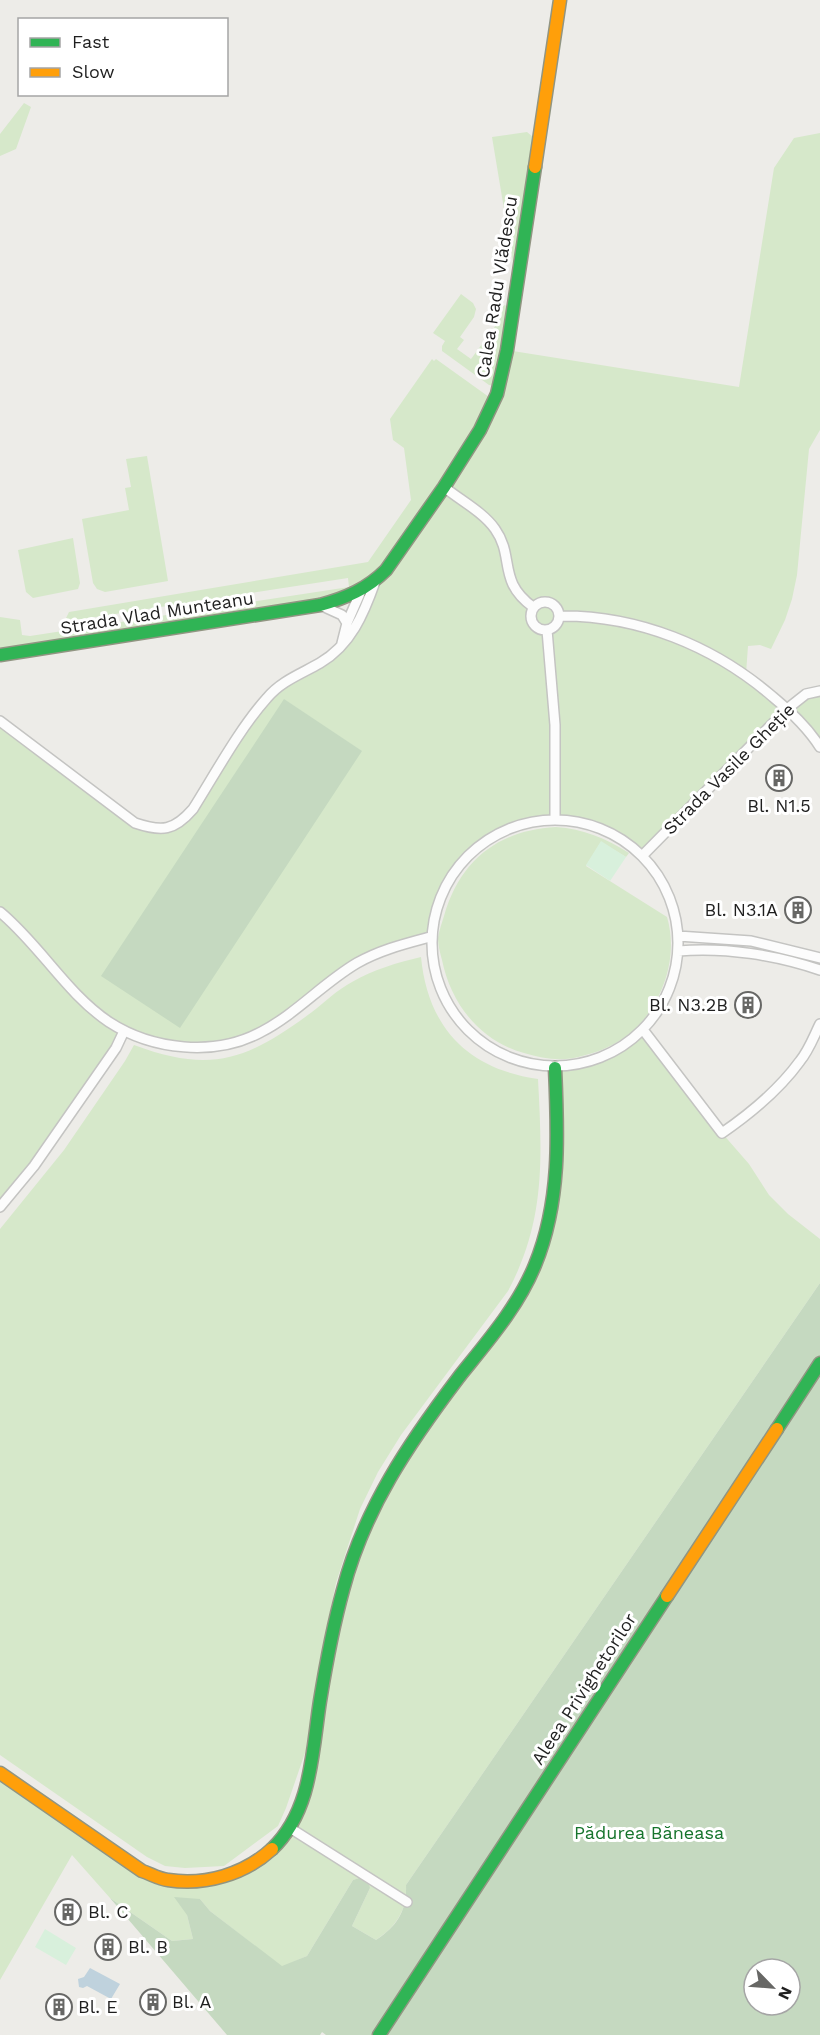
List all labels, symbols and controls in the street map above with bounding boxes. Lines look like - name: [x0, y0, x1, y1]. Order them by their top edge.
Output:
- legend: [18, 18, 228, 96]
- text: Fast: [72, 31, 110, 52]
- text: Slow: [72, 61, 115, 82]
- street label: Calea Radu Vlădescu: [472, 194, 521, 379]
- street label: Strada Vlad Munteanu: [59, 587, 255, 638]
- street label: Strada Vasile Gheție: [659, 699, 799, 839]
- building icon: Bl. N1.5: [764, 763, 794, 793]
- place label: Bl. N1.5: [747, 795, 811, 816]
- building icon: Bl. N3.1A: [783, 895, 813, 925]
- place label: Bl. N3.1A: [705, 899, 778, 920]
- building icon: Bl. N3.2B: [733, 990, 763, 1020]
- place label: Bl. N3.2B: [649, 994, 728, 1015]
- street label: Aleea Privighetorilor: [527, 1609, 640, 1768]
- park label: Pădurea Băneasa: [574, 1822, 724, 1843]
- building icon: Bl. C: [53, 1897, 83, 1927]
- place label: Bl. C: [88, 1901, 129, 1922]
- building icon: Bl. B: [93, 1932, 123, 1962]
- place label: Bl. B: [128, 1936, 168, 1957]
- north arrow: [742, 1957, 802, 2017]
- text: N: [774, 1984, 796, 2003]
- building icon: Bl. A: [138, 1987, 168, 2017]
- place label: Bl. A: [172, 1991, 211, 2012]
- building icon: Bl. E: [44, 1992, 74, 2022]
- place label: Bl. E: [78, 1996, 118, 2017]

